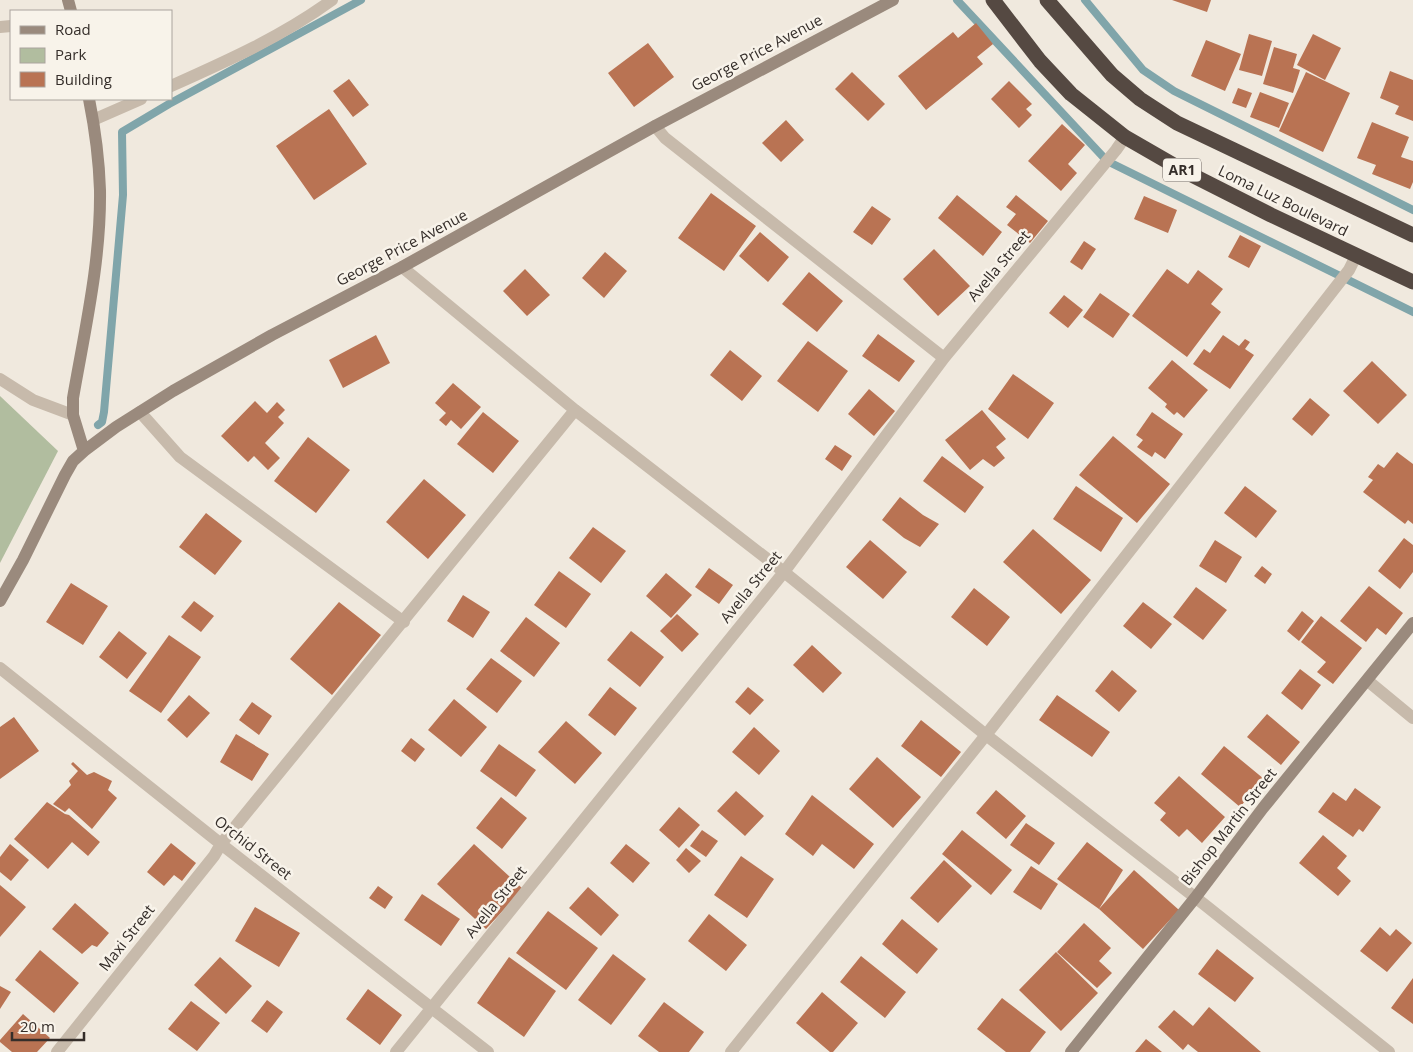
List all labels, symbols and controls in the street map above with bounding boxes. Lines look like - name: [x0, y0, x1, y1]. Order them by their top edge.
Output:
- street label: George Price Avenue: [688, 9, 826, 95]
- legend: [10, 10, 172, 100]
- text: Road: [55, 19, 91, 39]
- text: Park: [55, 44, 86, 64]
- text: Building: [55, 69, 112, 89]
- road number: AR1: [1163, 158, 1201, 182]
- street label: Loma Luz Boulevard: [1215, 160, 1352, 240]
- street label: George Price Avenue: [333, 204, 471, 290]
- street label: Avella Street: [963, 226, 1034, 305]
- street label: Avella Street: [715, 546, 785, 627]
- street label: Bishop Martin Street: [1176, 763, 1280, 889]
- street label: Orchid Street: [211, 811, 296, 884]
- street label: Avella Street: [460, 861, 530, 942]
- street label: Maxi Street: [94, 900, 158, 975]
- scale bar: [12, 1010, 85, 1042]
- text: 20 m: [20, 1016, 55, 1036]

